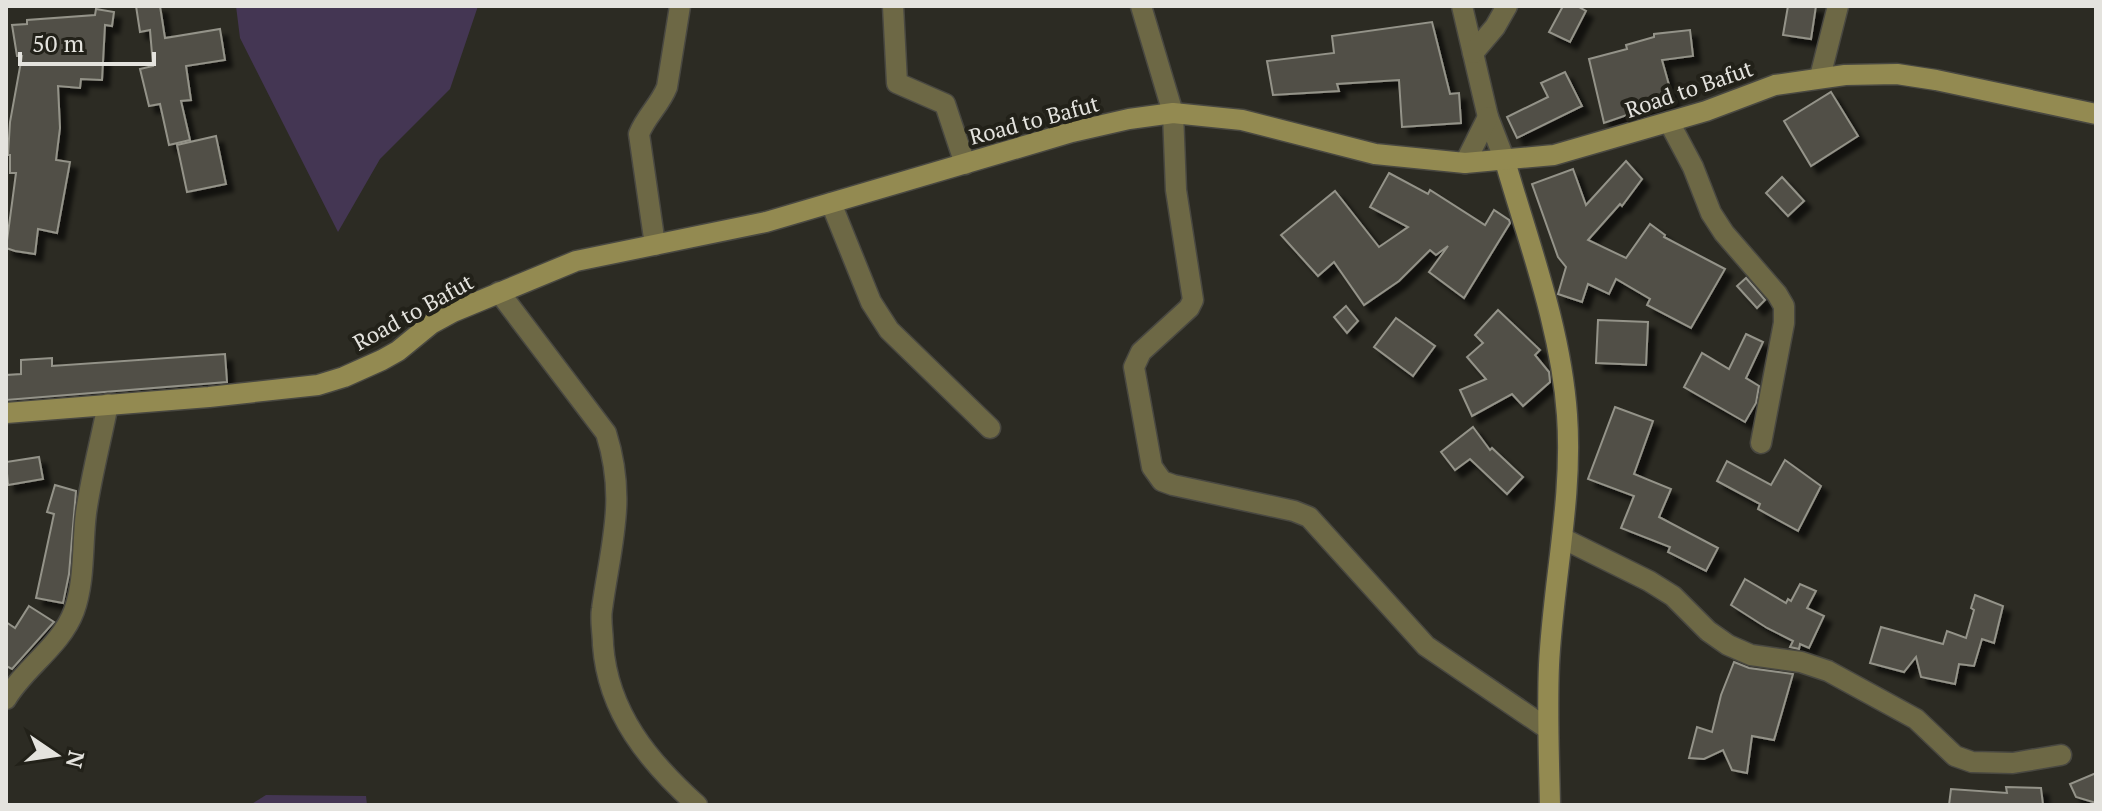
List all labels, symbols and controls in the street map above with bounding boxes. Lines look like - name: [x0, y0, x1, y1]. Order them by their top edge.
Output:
- scale bar: [20, 16, 154, 66]
- text: 50 m: [32, 27, 84, 59]
- street label: Road to Bafut: [1621, 53, 1756, 124]
- street label: Road to Bafut: [966, 88, 1102, 151]
- street label: Road to Bafut: [348, 267, 478, 356]
- north arrow: [16, 715, 96, 795]
- text: N: [60, 748, 92, 771]

